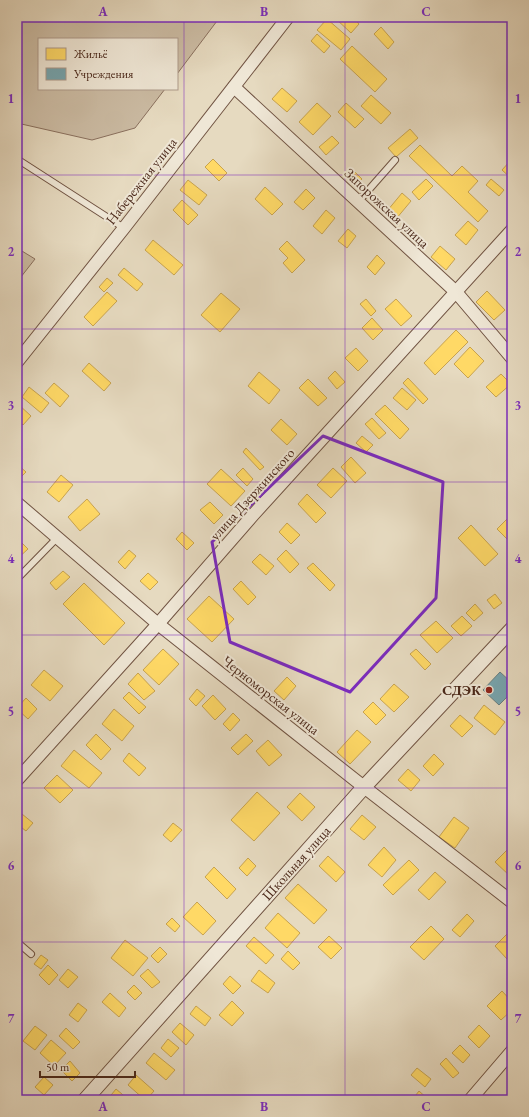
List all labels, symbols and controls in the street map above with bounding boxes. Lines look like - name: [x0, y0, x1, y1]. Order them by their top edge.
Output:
- text: A: [97, 3, 108, 20]
- text: B: [260, 3, 268, 20]
- text: C: [421, 3, 431, 20]
- legend: [38, 38, 178, 90]
- text: Жильё: [73, 46, 108, 62]
- text: Учреждения: [73, 66, 134, 82]
- text: 1: [8, 90, 15, 107]
- text: 1: [515, 90, 522, 107]
- street label: Набережная улица: [101, 133, 181, 228]
- street label: Запорожская улица: [341, 164, 433, 252]
- text: 2: [8, 243, 15, 260]
- text: 2: [515, 243, 522, 260]
- text: 3: [8, 397, 15, 414]
- text: 3: [515, 397, 522, 414]
- street label: улица Дзержинского: [206, 444, 298, 544]
- text: 4: [8, 550, 15, 567]
- text: 4: [515, 550, 522, 567]
- street label: Черноморская улица: [219, 651, 324, 739]
- place label: СДЭК: [442, 681, 482, 699]
- marker: СДЭК: [484, 685, 494, 695]
- text: 5: [8, 703, 14, 720]
- text: 5: [515, 703, 521, 720]
- street label: Школьная улица: [258, 822, 335, 904]
- text: 6: [8, 857, 15, 874]
- text: 6: [515, 857, 522, 874]
- text: 7: [8, 1010, 15, 1027]
- text: 7: [515, 1010, 522, 1027]
- scale bar: [40, 1053, 135, 1079]
- text: 50 m: [46, 1059, 70, 1075]
- text: A: [97, 1098, 108, 1115]
- text: B: [260, 1098, 268, 1115]
- text: C: [421, 1098, 431, 1115]

